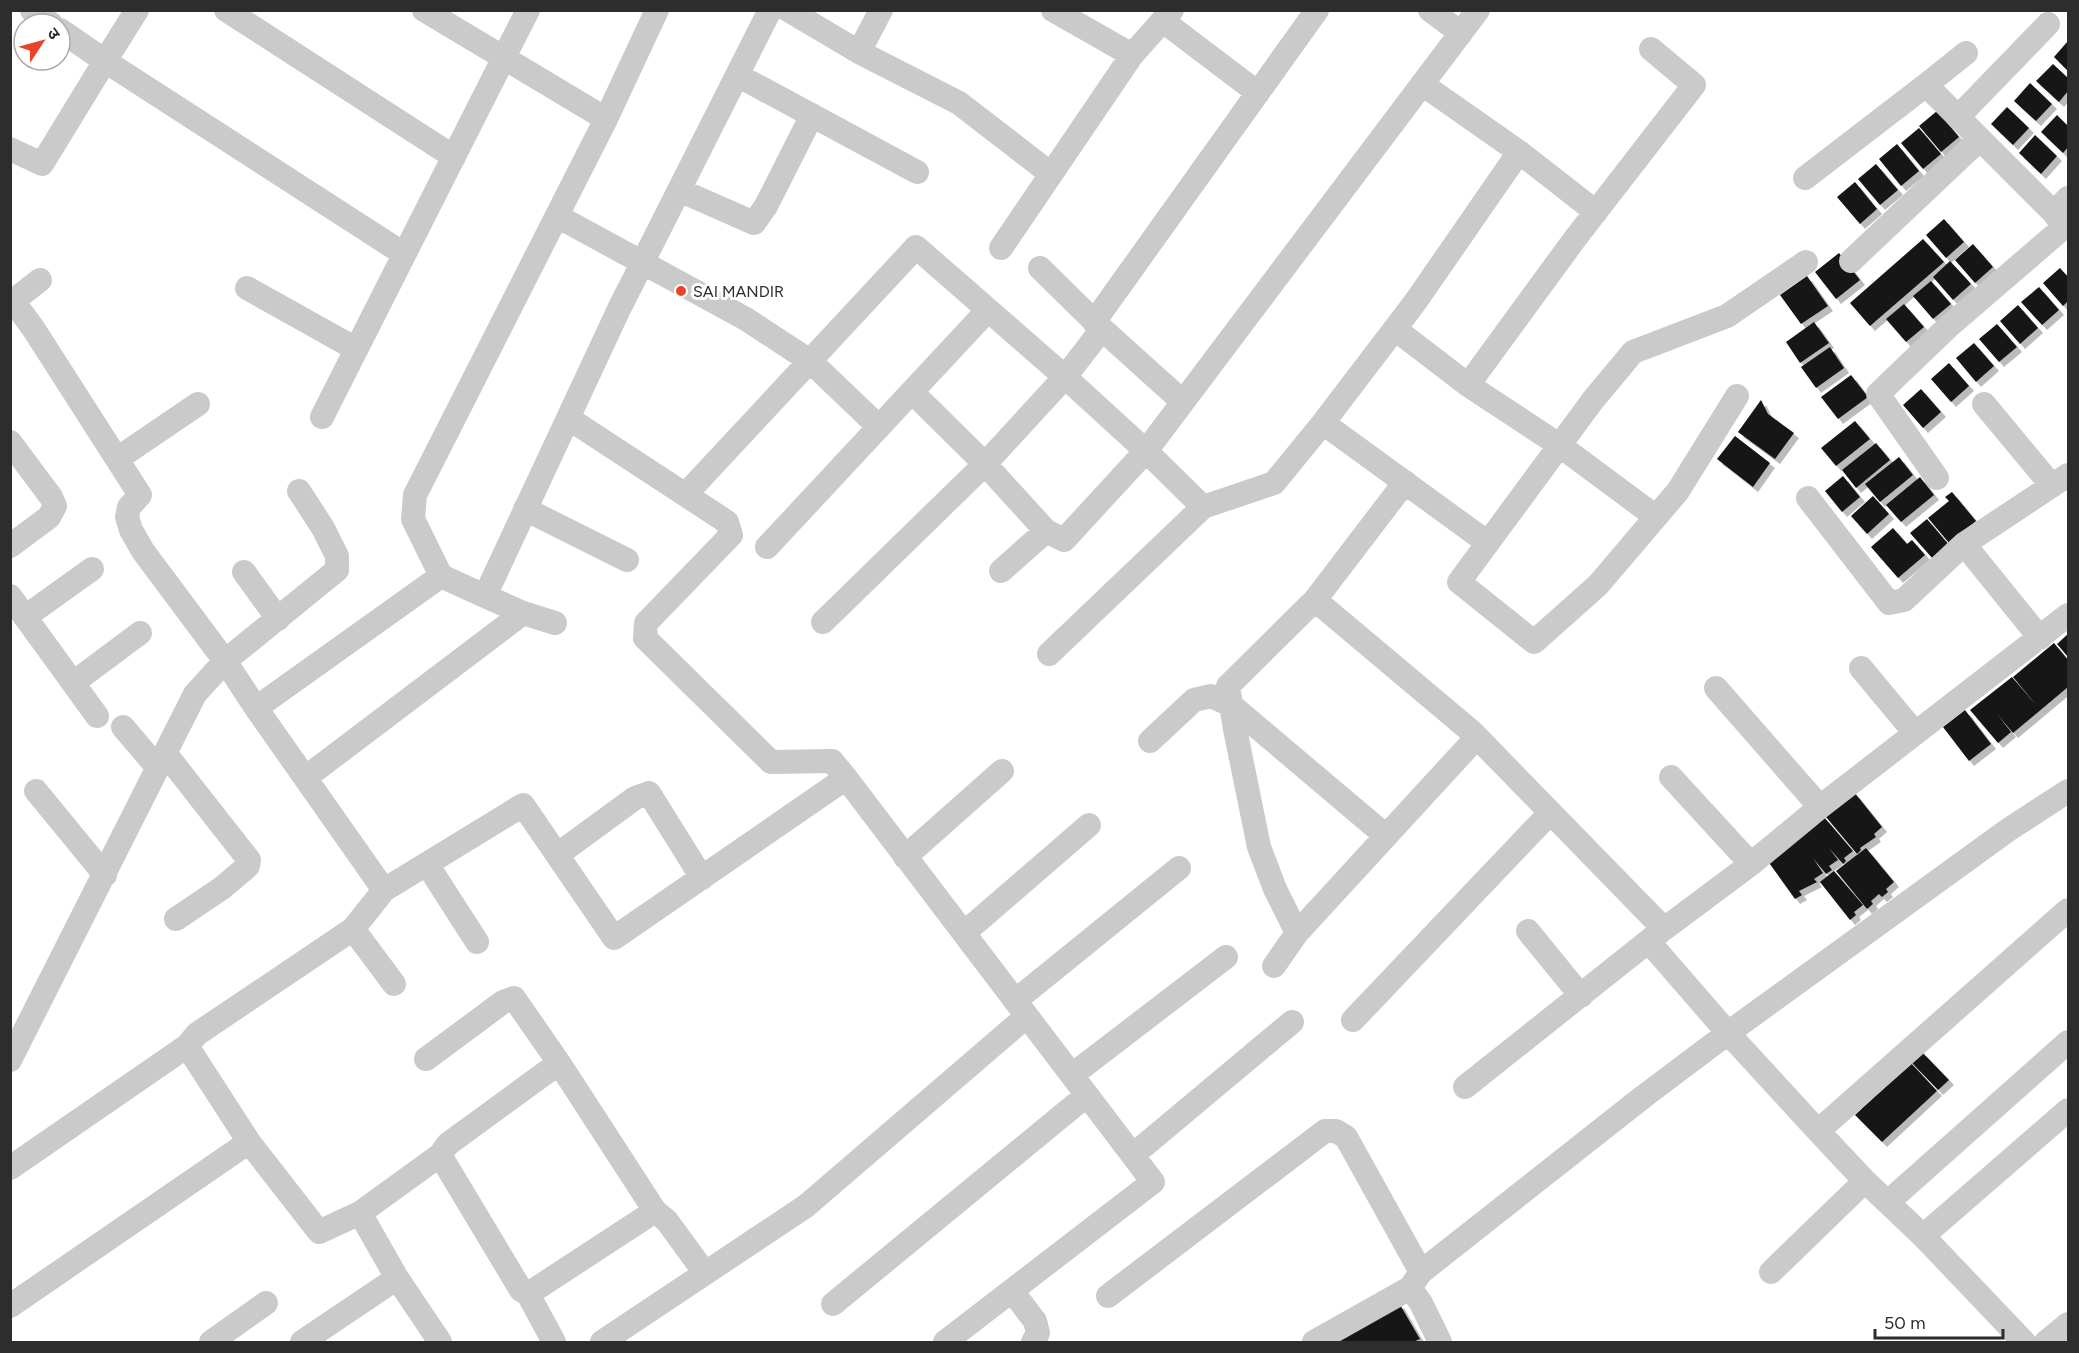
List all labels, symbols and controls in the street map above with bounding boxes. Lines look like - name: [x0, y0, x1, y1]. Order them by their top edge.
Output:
- north arrow: [12, 12, 72, 72]
- text: उ: [43, 24, 65, 43]
- place label: SAI MANDIR: [693, 282, 784, 301]
- marker: SAI MANDIR: [674, 284, 688, 298]
- scale bar: [1875, 1302, 2002, 1340]
- text: 50 m: [1884, 1312, 1926, 1334]

